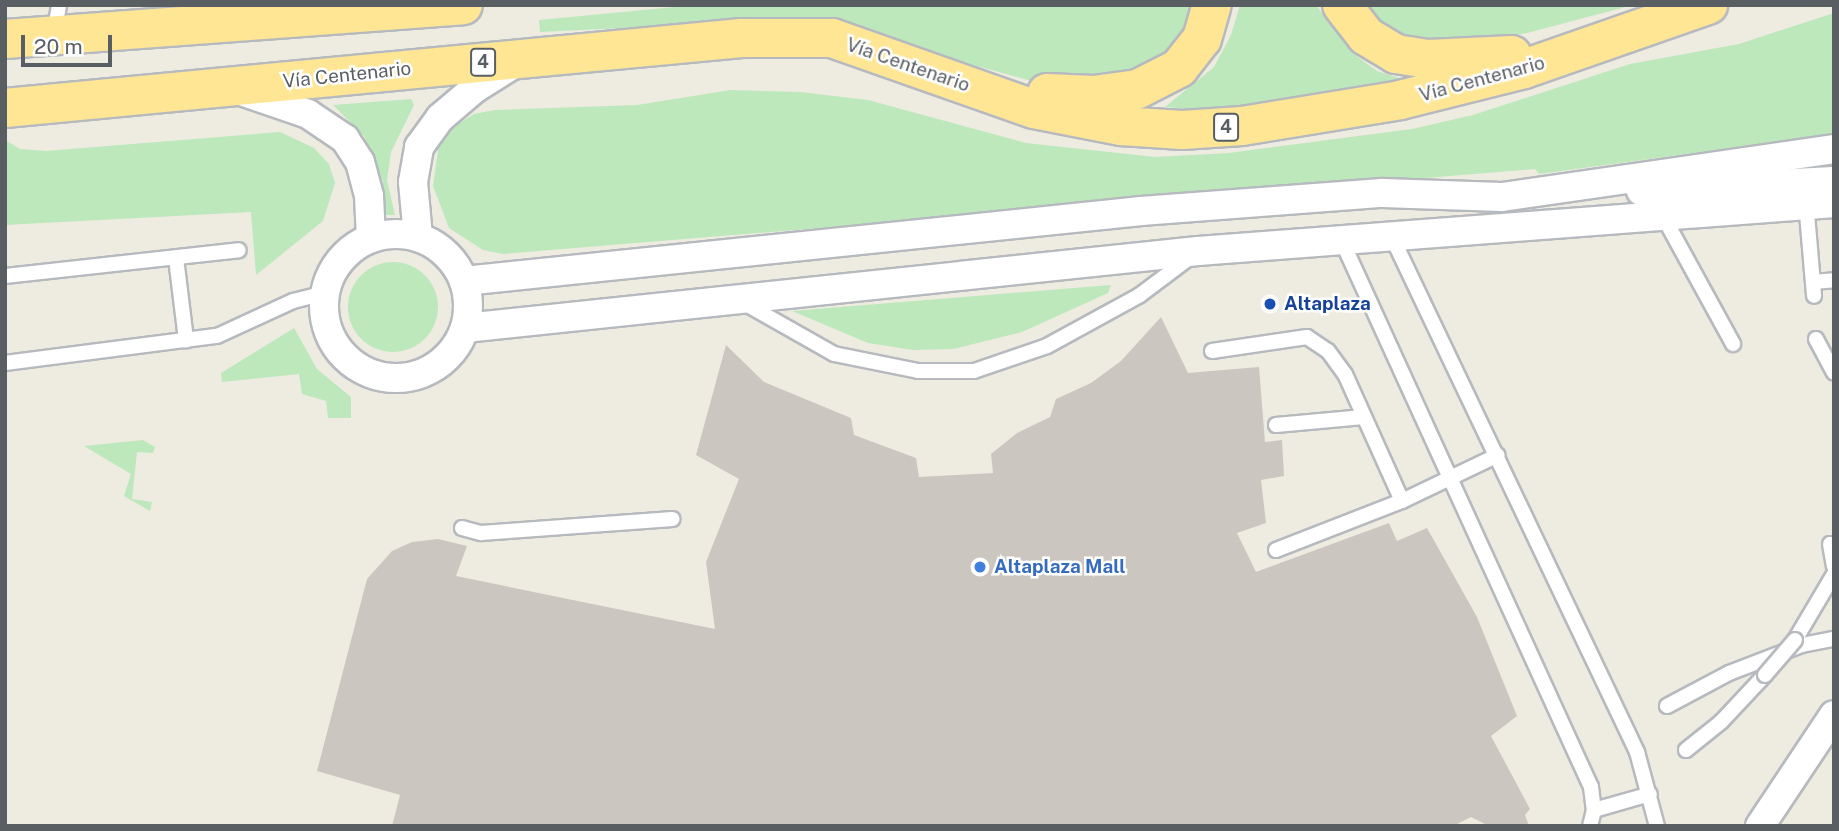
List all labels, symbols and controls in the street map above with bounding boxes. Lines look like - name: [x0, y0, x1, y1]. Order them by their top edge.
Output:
- scale bar: [24, 21, 116, 65]
- street label: Vía Centenario: [843, 33, 973, 97]
- text: 20 m: [34, 34, 83, 59]
- road number: 4: [469, 48, 497, 76]
- street label: Vía Centenario: [1417, 51, 1547, 107]
- street label: Vía Centenario: [282, 57, 412, 93]
- road number: 4: [1212, 112, 1240, 142]
- place label: Altaplaza: [1284, 293, 1371, 315]
- marker: Altaplaza: [1262, 296, 1278, 312]
- place label: Altaplaza Mall: [994, 556, 1125, 578]
- marker: Altaplaza Mall: [972, 559, 988, 575]

